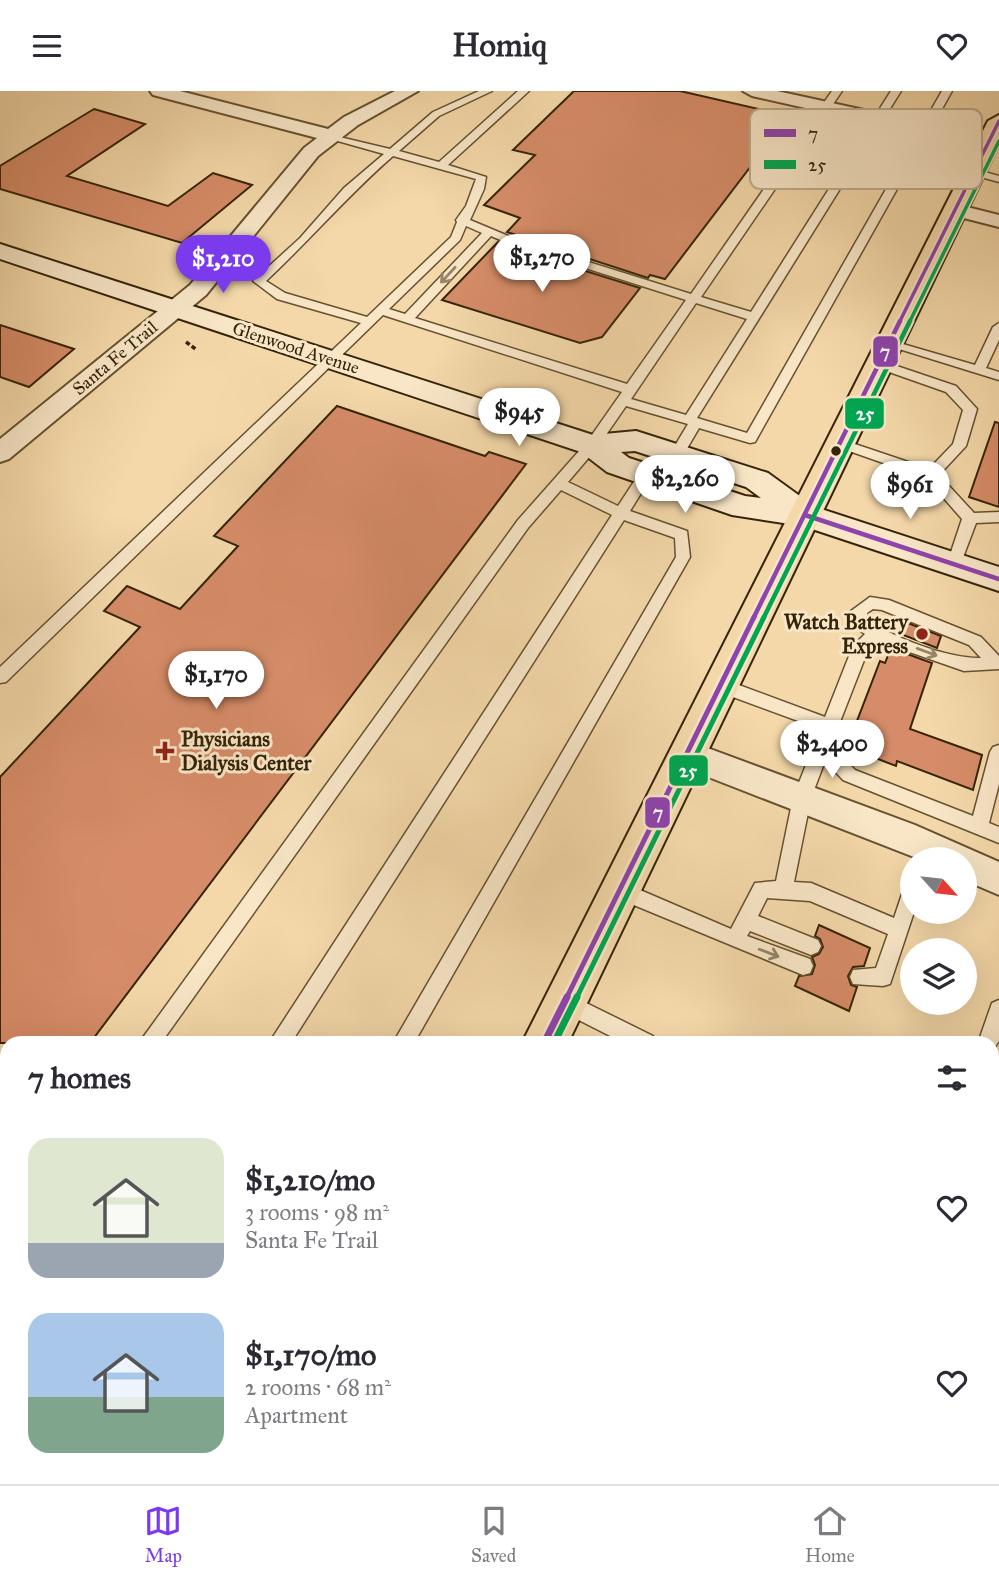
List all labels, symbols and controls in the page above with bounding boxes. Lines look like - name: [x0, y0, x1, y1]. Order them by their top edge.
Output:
- text: Homiq: [452, 26, 547, 65]
- icon: menu: [28, 27, 66, 65]
- icon: heart: [933, 27, 971, 65]
- legend: [750, 109, 982, 189]
- text: 7: [808, 122, 818, 145]
- text: 25: [808, 153, 826, 176]
- pin: $1,210: [166, 235, 280, 295]
- pin: $1,270: [485, 235, 599, 294]
- text: $1,270: [509, 243, 575, 271]
- text: $1,210: [192, 244, 254, 272]
- one-way arrow: [440, 266, 457, 283]
- street label: Santa Fe Trail: [68, 316, 162, 400]
- street label: Glenwood Avenue: [230, 317, 362, 379]
- line badge: 7: [872, 335, 899, 368]
- text: 7: [880, 340, 890, 363]
- pin: $945: [478, 389, 560, 448]
- text: $945: [494, 397, 544, 425]
- line badge: 25: [844, 397, 885, 430]
- text: 25: [856, 402, 874, 425]
- unlabelled marker: [829, 444, 843, 458]
- pin: $2,260: [628, 455, 742, 515]
- pin: $961: [869, 461, 951, 521]
- text: $2,260: [651, 464, 719, 492]
- text: $961: [887, 470, 933, 498]
- place label: Watch Battery Express: [784, 609, 909, 659]
- marker: Watch Battery Express: [914, 626, 930, 642]
- one-way arrow: [916, 647, 938, 659]
- pin: $1,170: [159, 651, 273, 711]
- text: $1,170: [184, 660, 248, 688]
- pin: $2,400: [775, 721, 889, 780]
- place label: Physicians Dialysis Center: [181, 726, 313, 776]
- text: $2,400: [796, 729, 868, 757]
- marker: Physicians Dialysis Center: [155, 741, 175, 761]
- line badge: 25: [668, 754, 709, 787]
- text: 25: [679, 759, 697, 782]
- line badge: 7: [644, 796, 671, 829]
- text: 7: [653, 801, 663, 824]
- north arrow: [900, 847, 976, 924]
- map controls: [900, 847, 977, 1015]
- button: layers: [900, 938, 977, 1015]
- one-way arrow: [758, 948, 780, 960]
- icon: filters: [933, 1059, 971, 1097]
- text: 7 homes: [28, 1060, 131, 1096]
- text: $1,210/mo: [245, 1162, 375, 1198]
- icon: home: [84, 1166, 168, 1250]
- icon: heart: [933, 1189, 971, 1227]
- text: 3 rooms · 98 m²: [245, 1198, 389, 1226]
- text: Santa Fe Trail: [245, 1226, 378, 1254]
- text: $1,170/mo: [245, 1337, 376, 1373]
- icon: home: [84, 1341, 168, 1425]
- icon: heart: [933, 1364, 971, 1402]
- text: 2 rooms · 68 m²: [245, 1373, 391, 1401]
- text: Apartment: [245, 1401, 348, 1429]
- tab: Map: [144, 1502, 182, 1567]
- tab: Saved: [471, 1502, 516, 1567]
- tab: Home: [805, 1502, 855, 1567]

